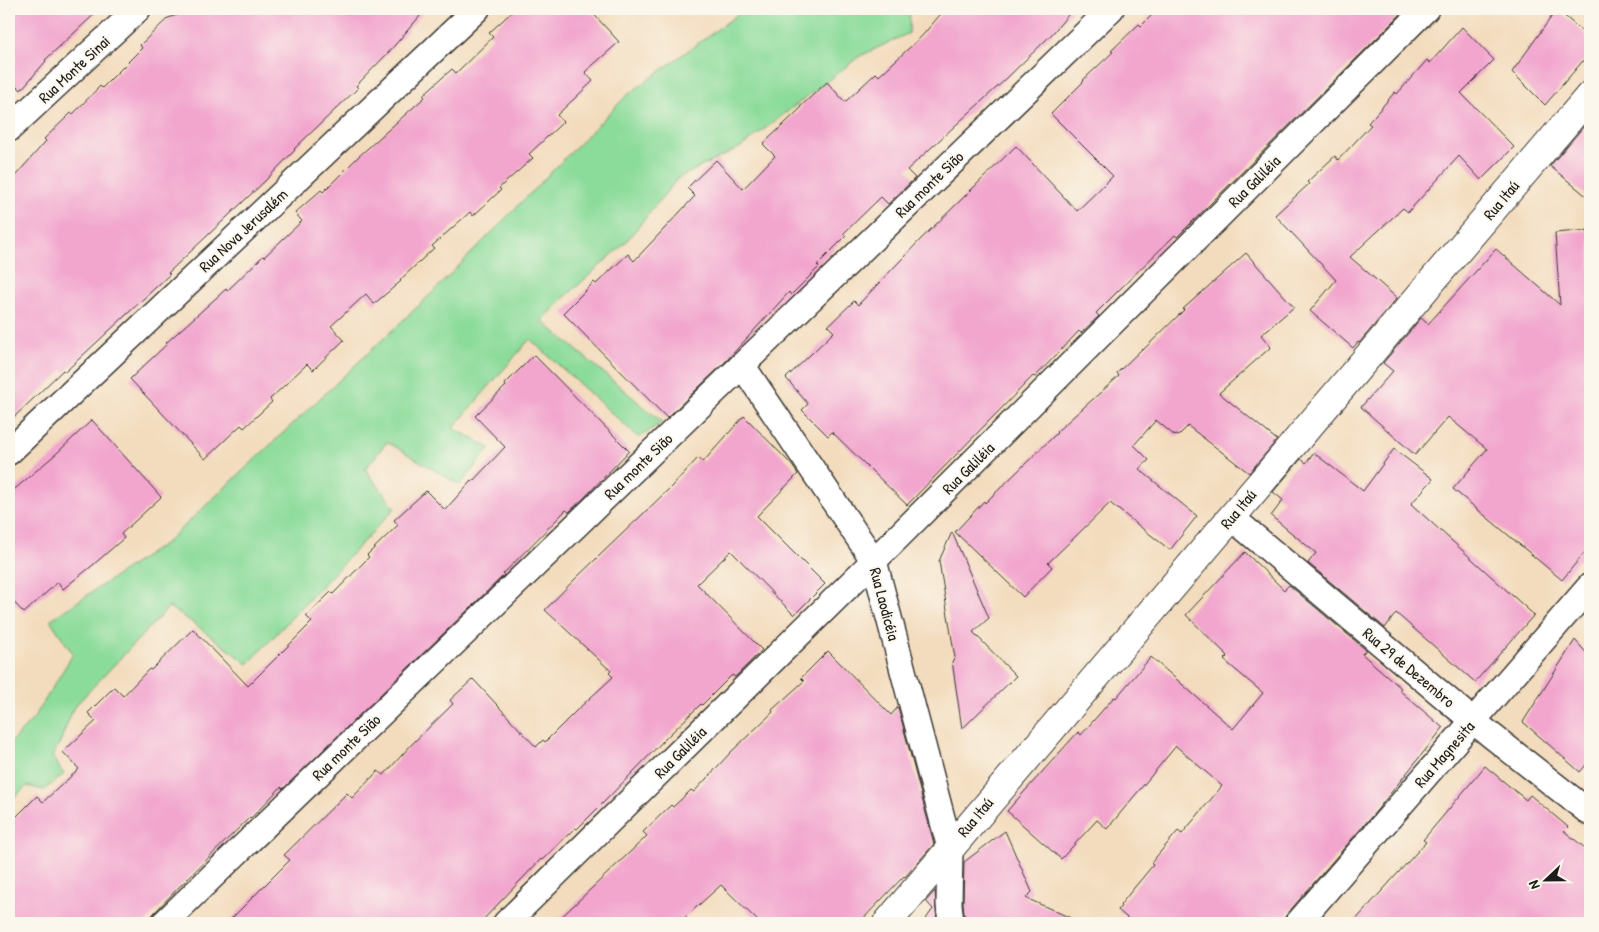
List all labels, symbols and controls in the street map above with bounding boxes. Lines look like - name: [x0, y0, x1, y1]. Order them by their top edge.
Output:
- street label: Rua Monte Sinai: [33, 30, 115, 108]
- street label: Rua monte Sião: [890, 145, 968, 222]
- street label: Rua Galiléia: [1223, 150, 1285, 212]
- street label: Rua Itaú: [1478, 175, 1524, 225]
- street label: Rua Nova Jerusalém: [194, 183, 292, 277]
- street label: Rua monte Sião: [599, 427, 677, 504]
- street label: Rua Galiléia: [937, 437, 999, 499]
- street label: Rua Itaú: [1215, 484, 1261, 534]
- street label: Rua Laodicéia: [865, 565, 905, 643]
- street label: Rua 29 de Dezembro: [1358, 622, 1460, 712]
- street label: Rua monte Sião: [307, 708, 385, 785]
- street label: Rua Magnesita: [1409, 716, 1479, 792]
- street label: Rua Galiléia: [649, 721, 711, 783]
- street label: Rua Itaú: [952, 792, 998, 842]
- north arrow: [1522, 854, 1572, 904]
- text: N: [1523, 878, 1544, 892]

